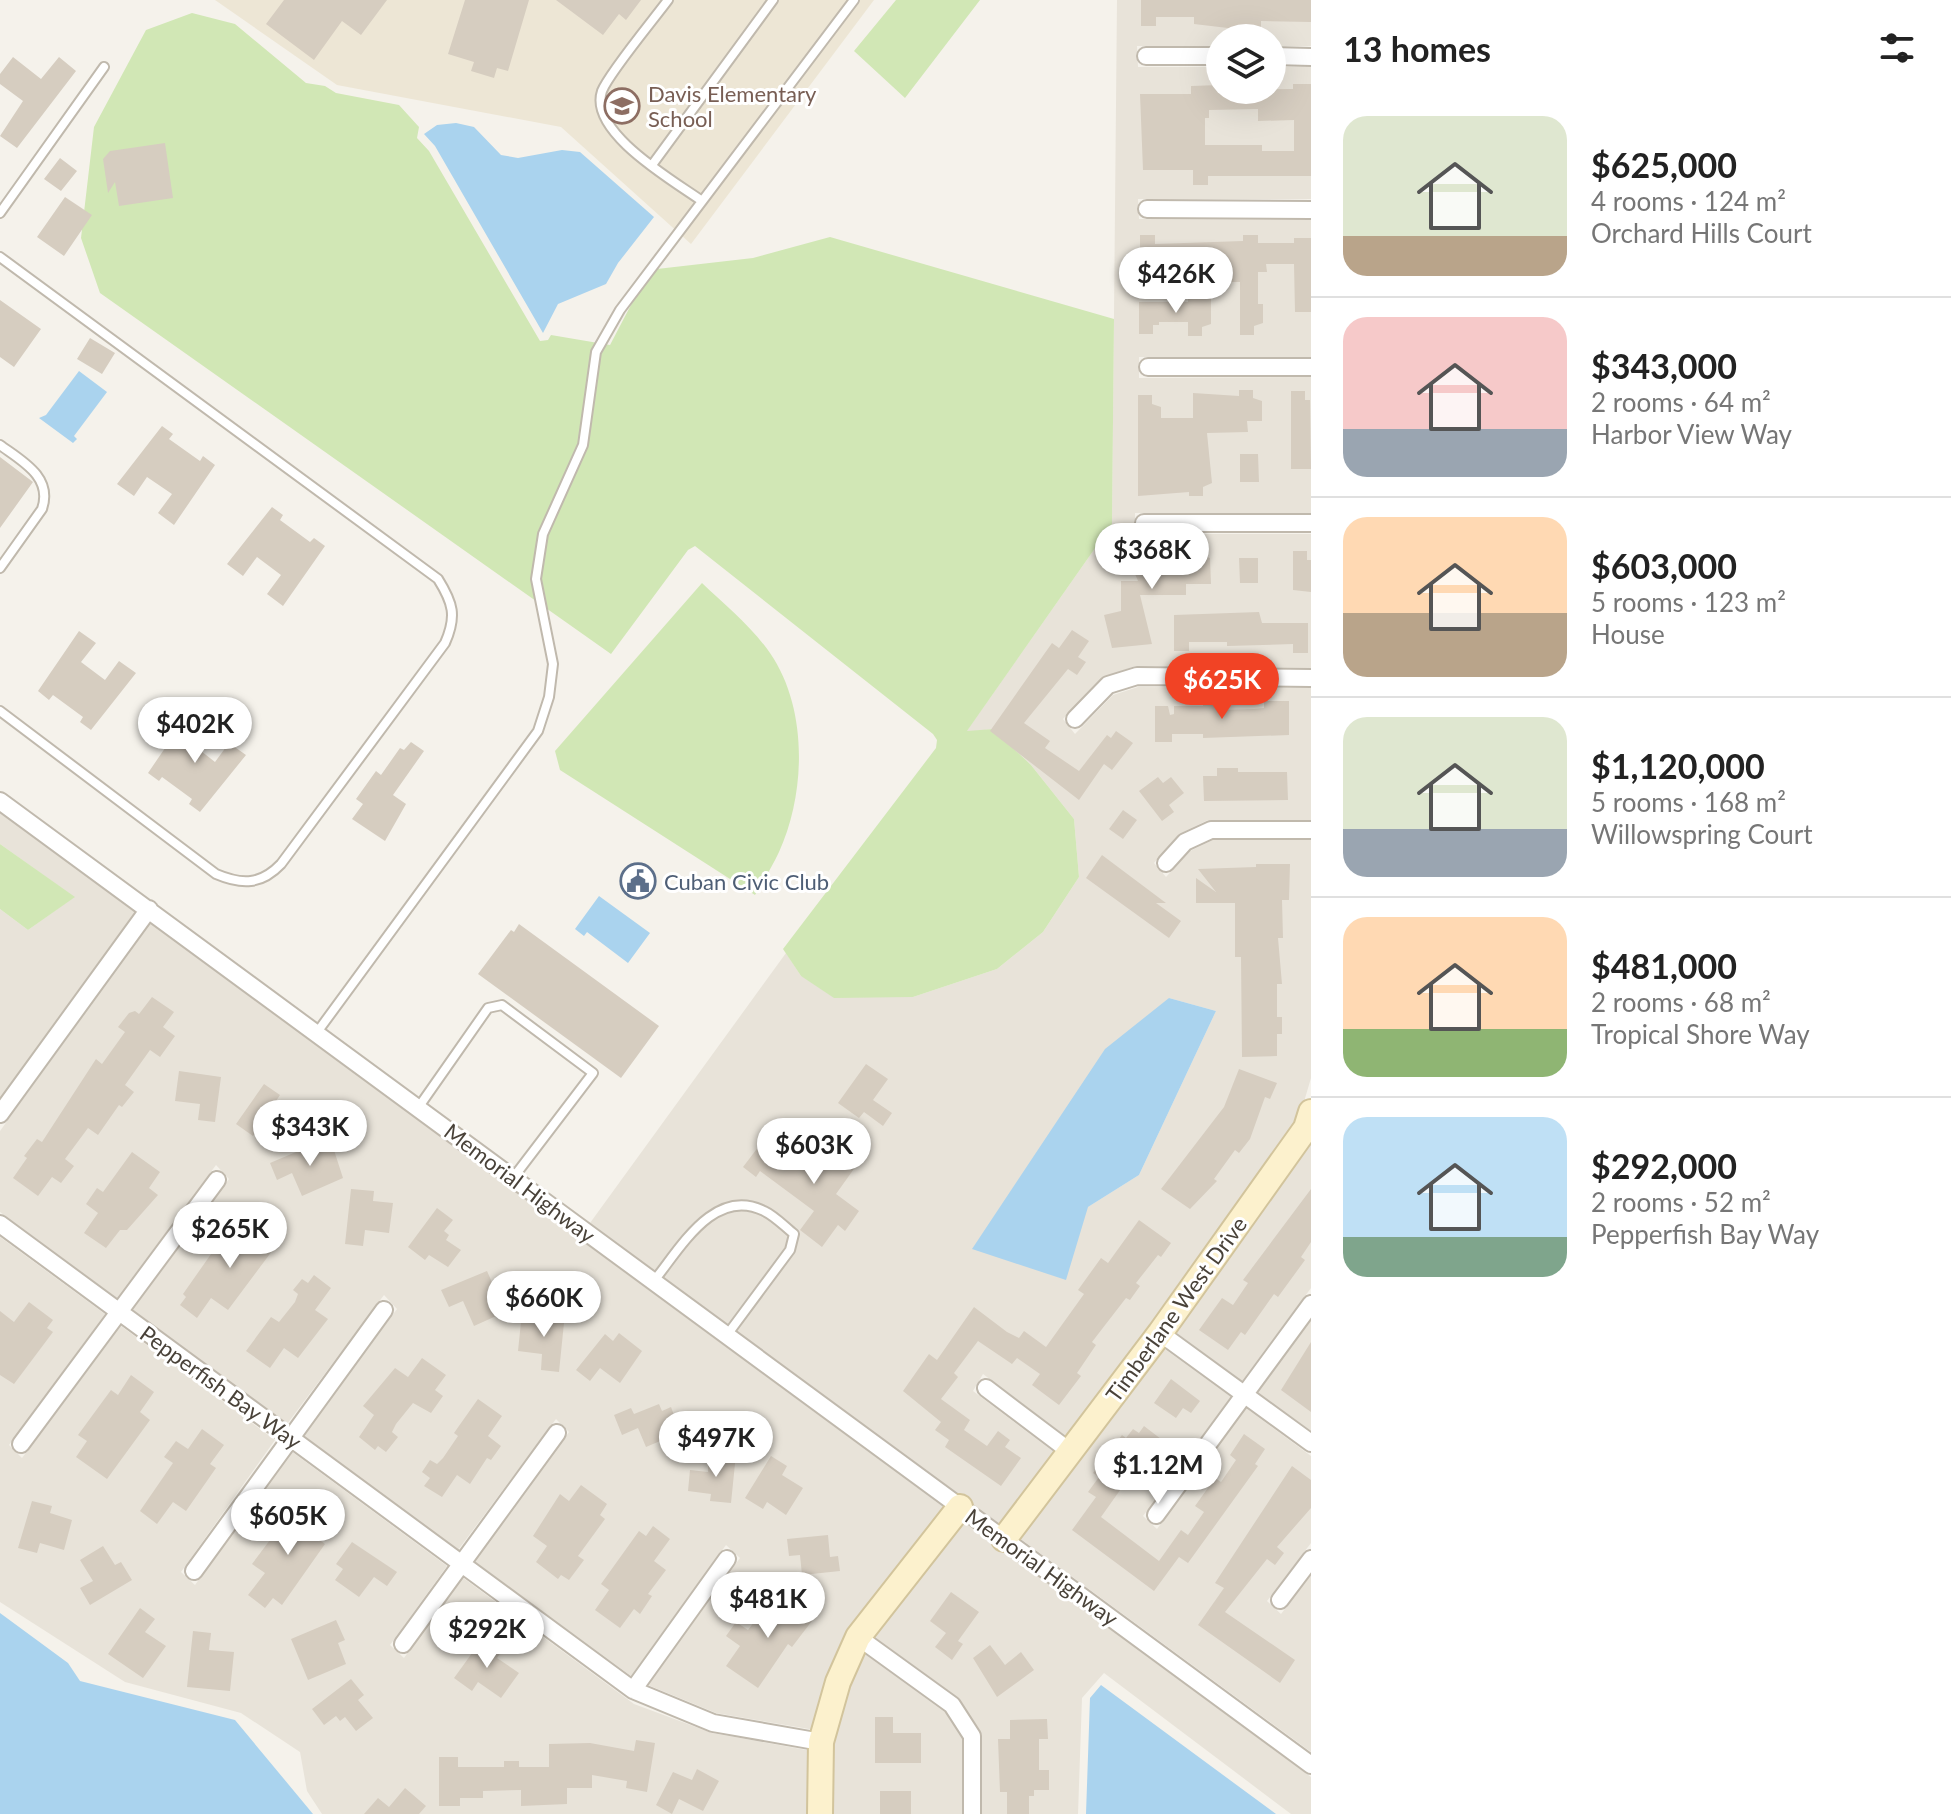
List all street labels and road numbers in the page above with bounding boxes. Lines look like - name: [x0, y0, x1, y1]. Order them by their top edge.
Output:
- street label: Memorial Highway: [439, 1117, 601, 1249]
- street label: Timberlane West Drive: [1100, 1211, 1252, 1407]
- street label: Pepperfish Bay Way: [135, 1319, 308, 1455]
- street label: Memorial Highway: [960, 1503, 1124, 1632]

